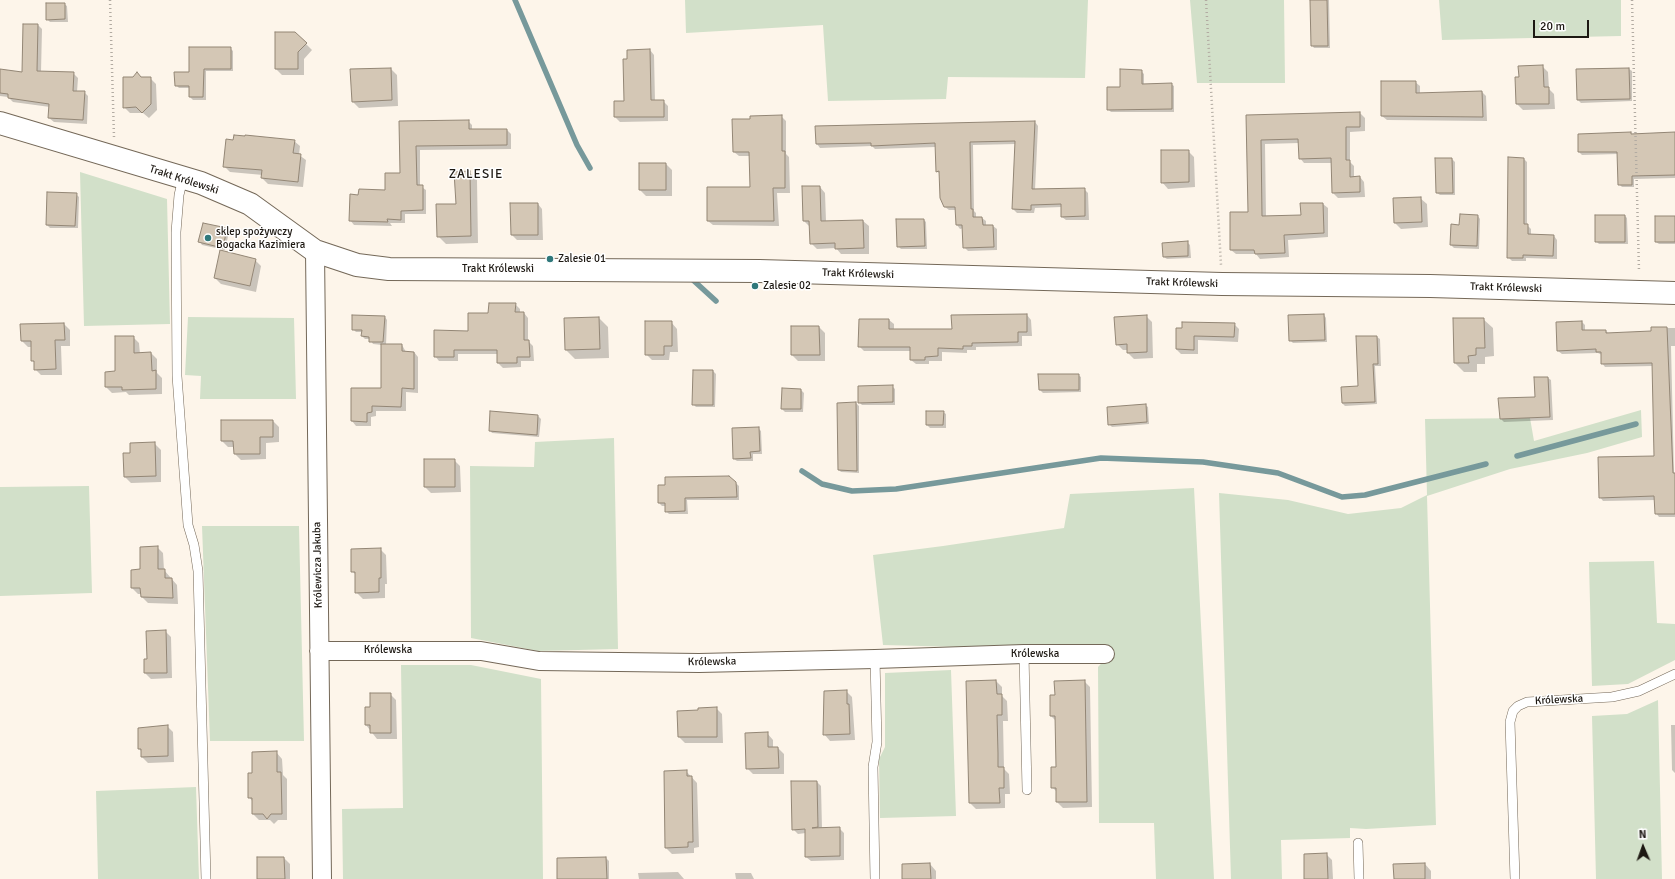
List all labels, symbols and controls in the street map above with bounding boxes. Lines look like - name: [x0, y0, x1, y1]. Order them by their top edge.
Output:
- scale bar: [1535, 12, 1591, 38]
- text: 20 m: [1540, 19, 1565, 34]
- street label: Trakt Królewski: [148, 163, 220, 197]
- district label: ZALESIE: [449, 167, 503, 183]
- place label: sklep spożywczy Bogacka Kazimiera: [216, 225, 305, 251]
- marker: sklep spożywczy Bogacka Kazimiera: [203, 233, 213, 243]
- place label: Zalesie 01: [558, 252, 606, 266]
- marker: Zalesie 01: [545, 254, 555, 264]
- street label: Trakt Królewski: [462, 262, 534, 276]
- street label: Trakt Królewski: [822, 266, 894, 282]
- street label: Trakt Królewski: [1146, 275, 1218, 291]
- place label: Zalesie 02: [763, 279, 811, 293]
- street label: Trakt Królewski: [1470, 280, 1542, 296]
- marker: Zalesie 02: [750, 281, 760, 291]
- street label: Królewicza Jakuba: [311, 522, 325, 608]
- street label: Królewska: [364, 643, 412, 657]
- street label: Królewska: [1011, 647, 1059, 661]
- street label: Królewska: [688, 655, 736, 669]
- street label: Królewska: [1534, 692, 1584, 708]
- north arrow: [1623, 827, 1663, 867]
- text: N: [1639, 828, 1647, 841]

